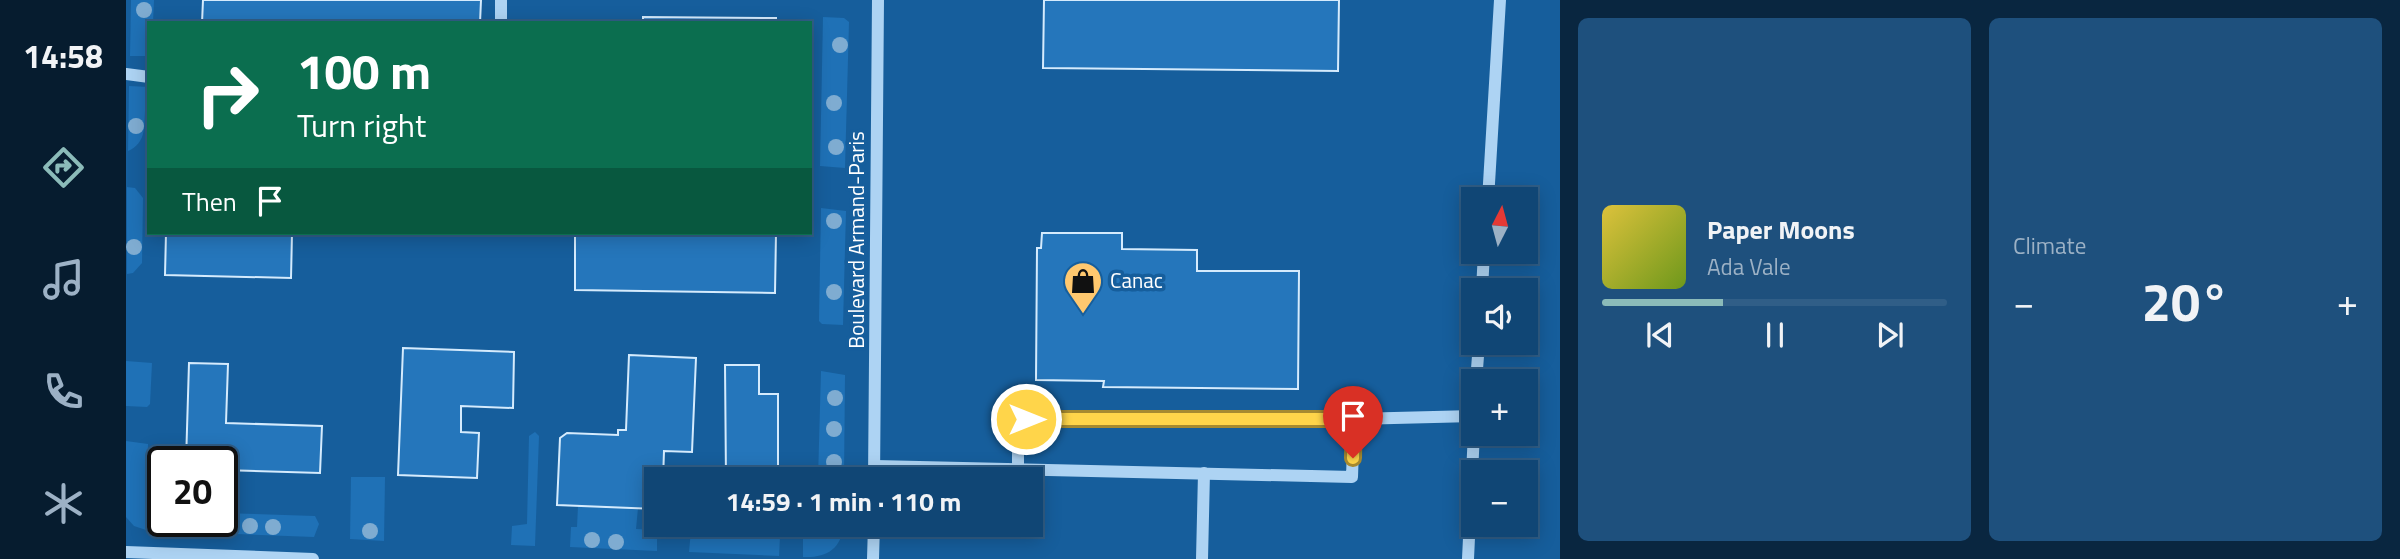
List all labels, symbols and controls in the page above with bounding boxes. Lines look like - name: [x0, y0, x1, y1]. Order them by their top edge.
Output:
- text: 14:58: [23, 32, 103, 80]
- text: 100 m: [297, 33, 431, 108]
- icon: right: [182, 49, 273, 140]
- text: Turn right: [297, 101, 426, 149]
- street label: Boulevard Armand-Paris: [840, 131, 872, 349]
- icon: directions: [39, 143, 88, 192]
- text: Then: [182, 182, 237, 221]
- icon: arrive: [251, 182, 289, 220]
- north arrow: [1461, 187, 1538, 264]
- map controls: [1461, 187, 1538, 537]
- text: Paper Moons: [1707, 210, 1855, 249]
- text: Climate: [2013, 228, 2086, 263]
- text: Ada Vale: [1707, 249, 1791, 284]
- icon: music: [39, 255, 88, 304]
- shop icon: Canac: [1062, 260, 1104, 315]
- text: 20°: [2142, 262, 2229, 341]
- place label: Canac: [1110, 264, 1163, 296]
- text: −: [2013, 273, 2034, 331]
- text: +: [2337, 273, 2358, 331]
- button: sound: [1461, 278, 1538, 355]
- icon: previous: [1641, 316, 1679, 354]
- icon: pause: [1756, 316, 1794, 354]
- icon: next: [1871, 316, 1909, 354]
- icon: phone: [39, 367, 88, 416]
- button: +: [1461, 369, 1538, 446]
- position arrow: [989, 382, 1063, 456]
- pin: [1323, 386, 1383, 458]
- icon: arrive: [1334, 397, 1372, 435]
- speed limit sign: 20: [147, 446, 238, 537]
- button: −: [1461, 460, 1538, 537]
- icon: climate: [39, 479, 88, 528]
- text: 14:59 · 1 min · 110 m: [726, 482, 961, 521]

